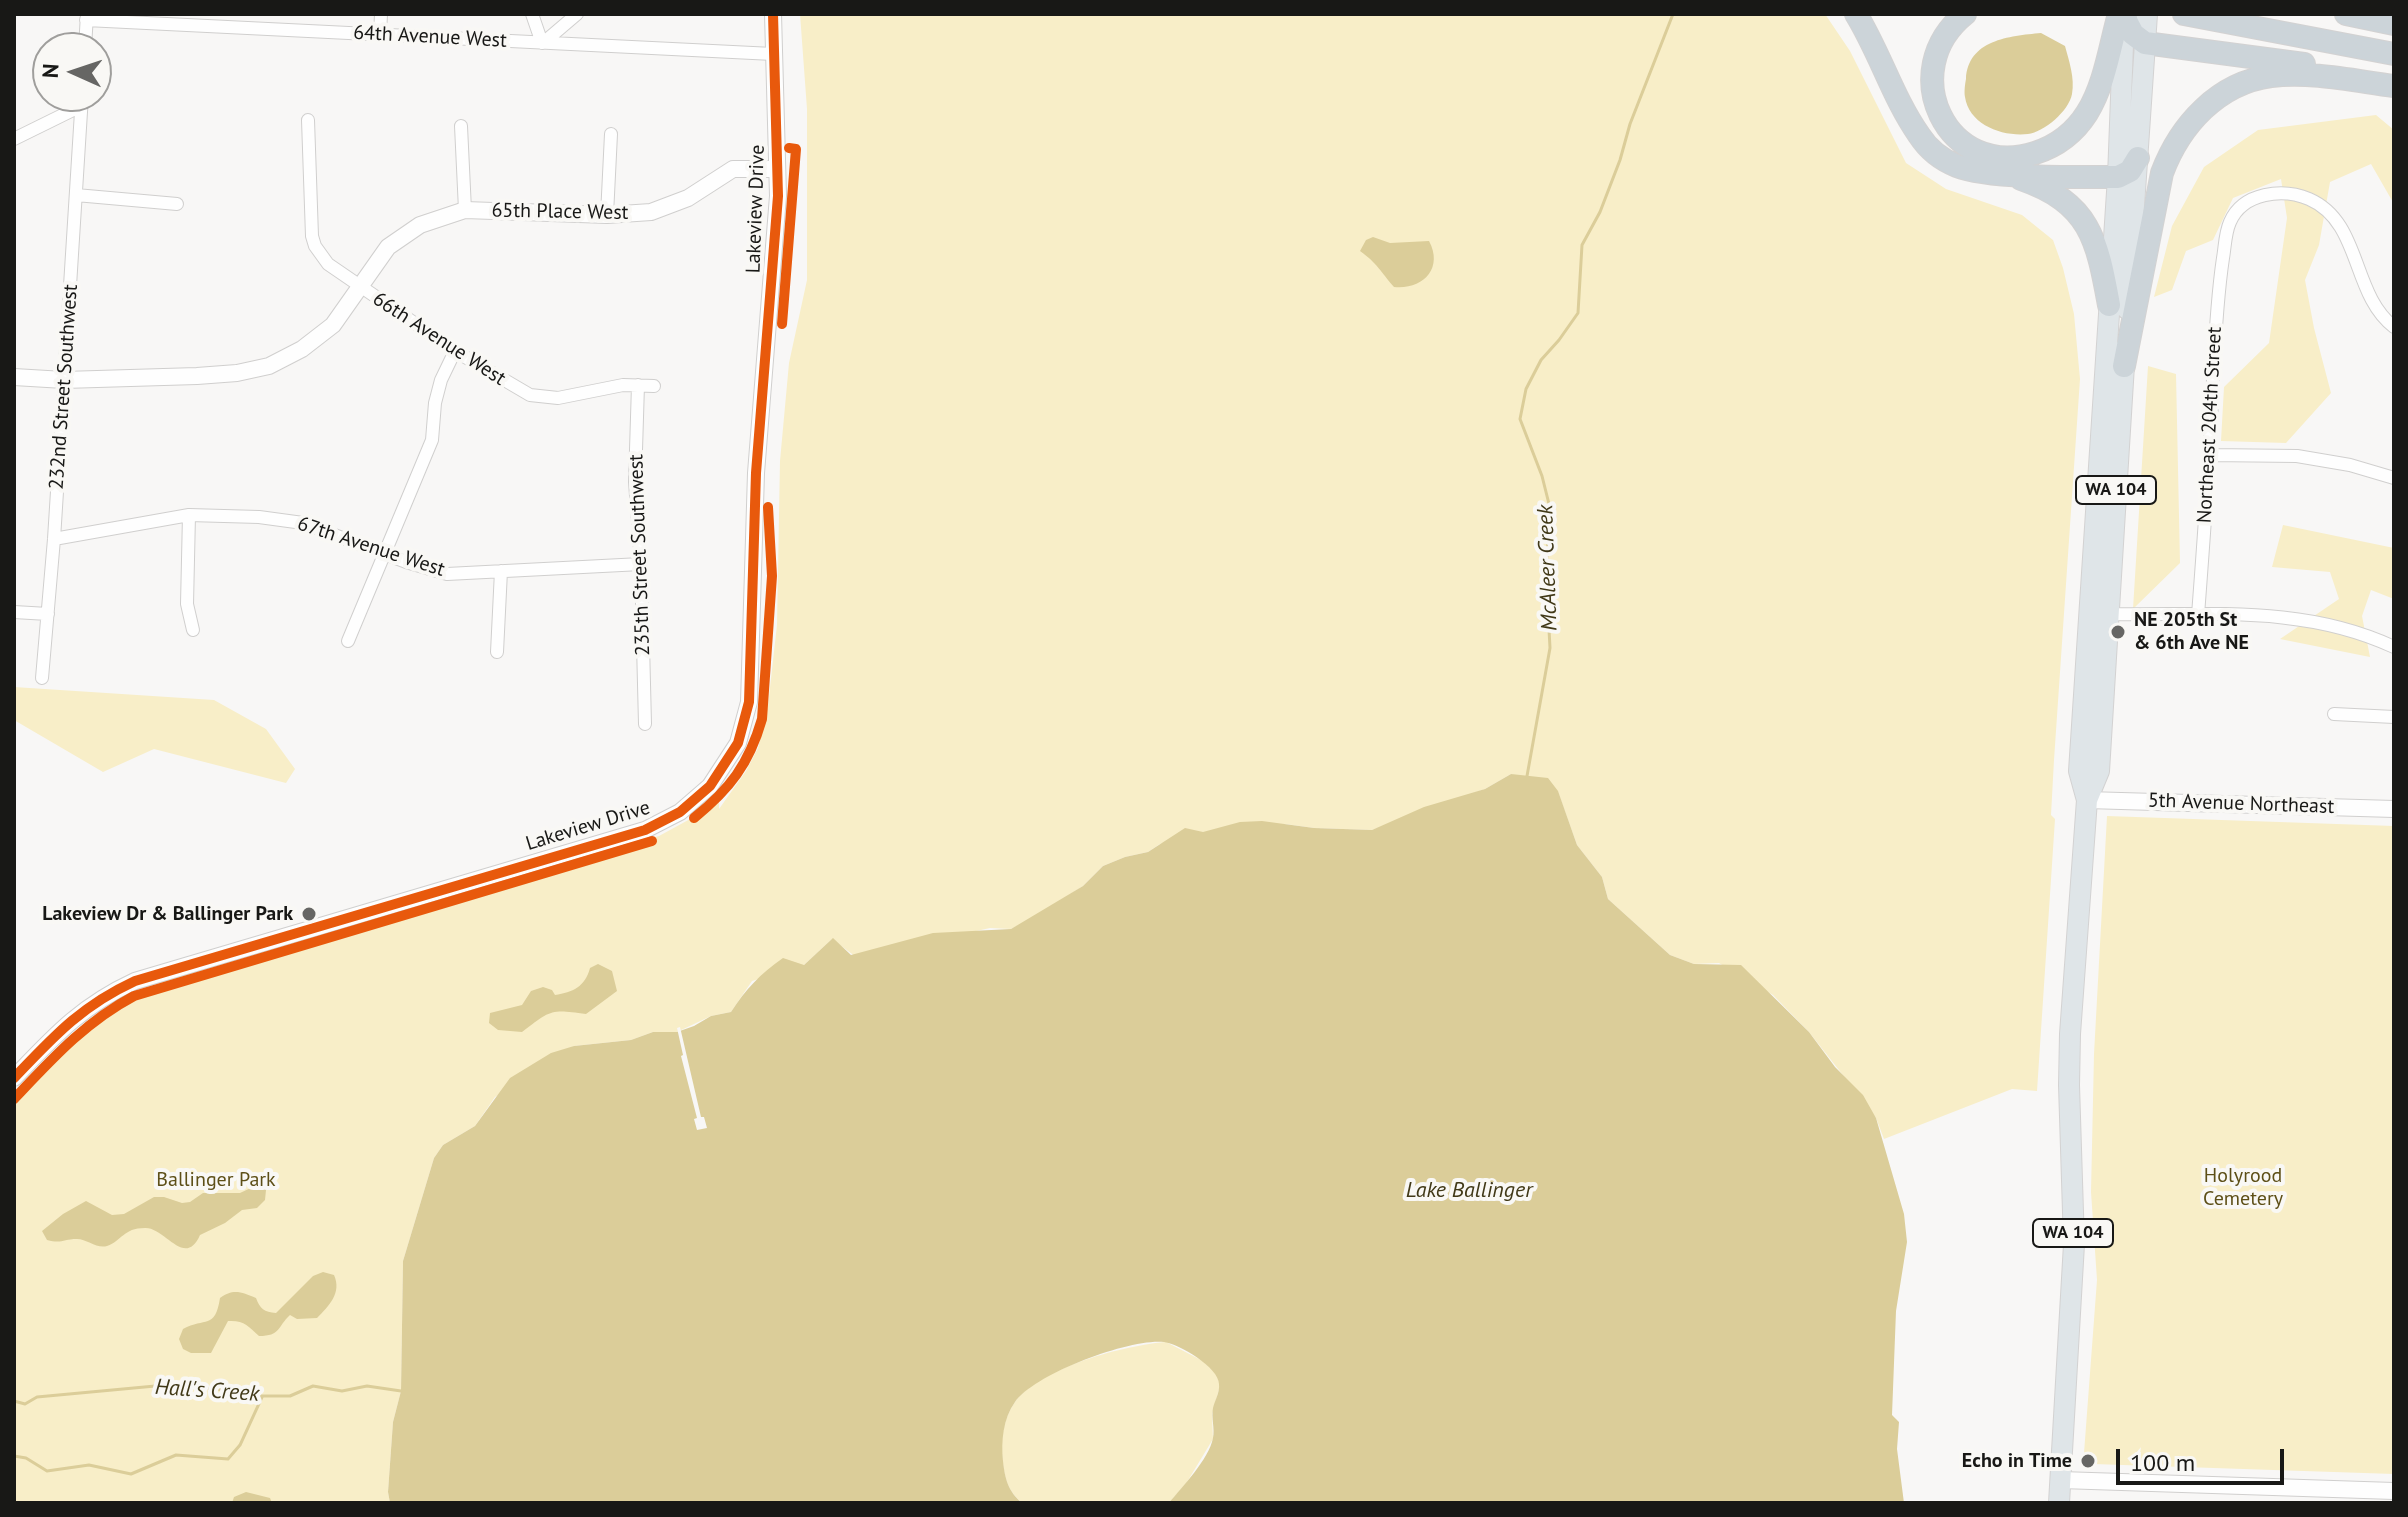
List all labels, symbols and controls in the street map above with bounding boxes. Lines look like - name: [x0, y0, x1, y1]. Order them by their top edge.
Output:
- street label: 64th Avenue West: [353, 21, 507, 53]
- north arrow: [32, 32, 112, 112]
- text: N: [36, 63, 64, 79]
- street label: Lakeview Drive: [742, 144, 770, 274]
- street label: 65th Place West: [491, 199, 629, 225]
- street label: 232nd Street Southwest: [45, 283, 83, 491]
- street label: 66th Avenue West: [368, 287, 510, 391]
- street label: Northeast 204th Street: [2193, 326, 2227, 524]
- street label: 235th Street Southwest: [624, 454, 656, 656]
- road number: WA 104: [2076, 476, 2156, 504]
- water label: McAleer Creek: [1533, 504, 1563, 632]
- street label: 67th Avenue West: [294, 512, 448, 582]
- place label: NE 205th St & 6th Ave NE: [2134, 608, 2249, 655]
- marker: NE 205th St & 6th Ave NE: [2109, 623, 2127, 641]
- street label: 5th Avenue Northeast: [2147, 789, 2335, 819]
- street label: Lakeview Drive: [523, 796, 653, 856]
- place label: Lakeview Dr & Ballinger Park: [42, 902, 293, 926]
- marker: Lakeview Dr & Ballinger Park: [300, 905, 318, 923]
- park label: Holyrood Cemetery: [2203, 1164, 2283, 1211]
- park label: Ballinger Park: [156, 1168, 276, 1192]
- water label: Lake Ballinger: [1406, 1178, 1532, 1204]
- road number: WA 104: [2033, 1219, 2113, 1247]
- water label: Hall's Creek: [154, 1374, 260, 1408]
- scale bar: [2120, 1433, 2288, 1483]
- text: 100 m: [2130, 1447, 2195, 1478]
- place label: Echo in Time: [1962, 1449, 2072, 1473]
- marker: Echo in Time: [2079, 1452, 2097, 1470]

